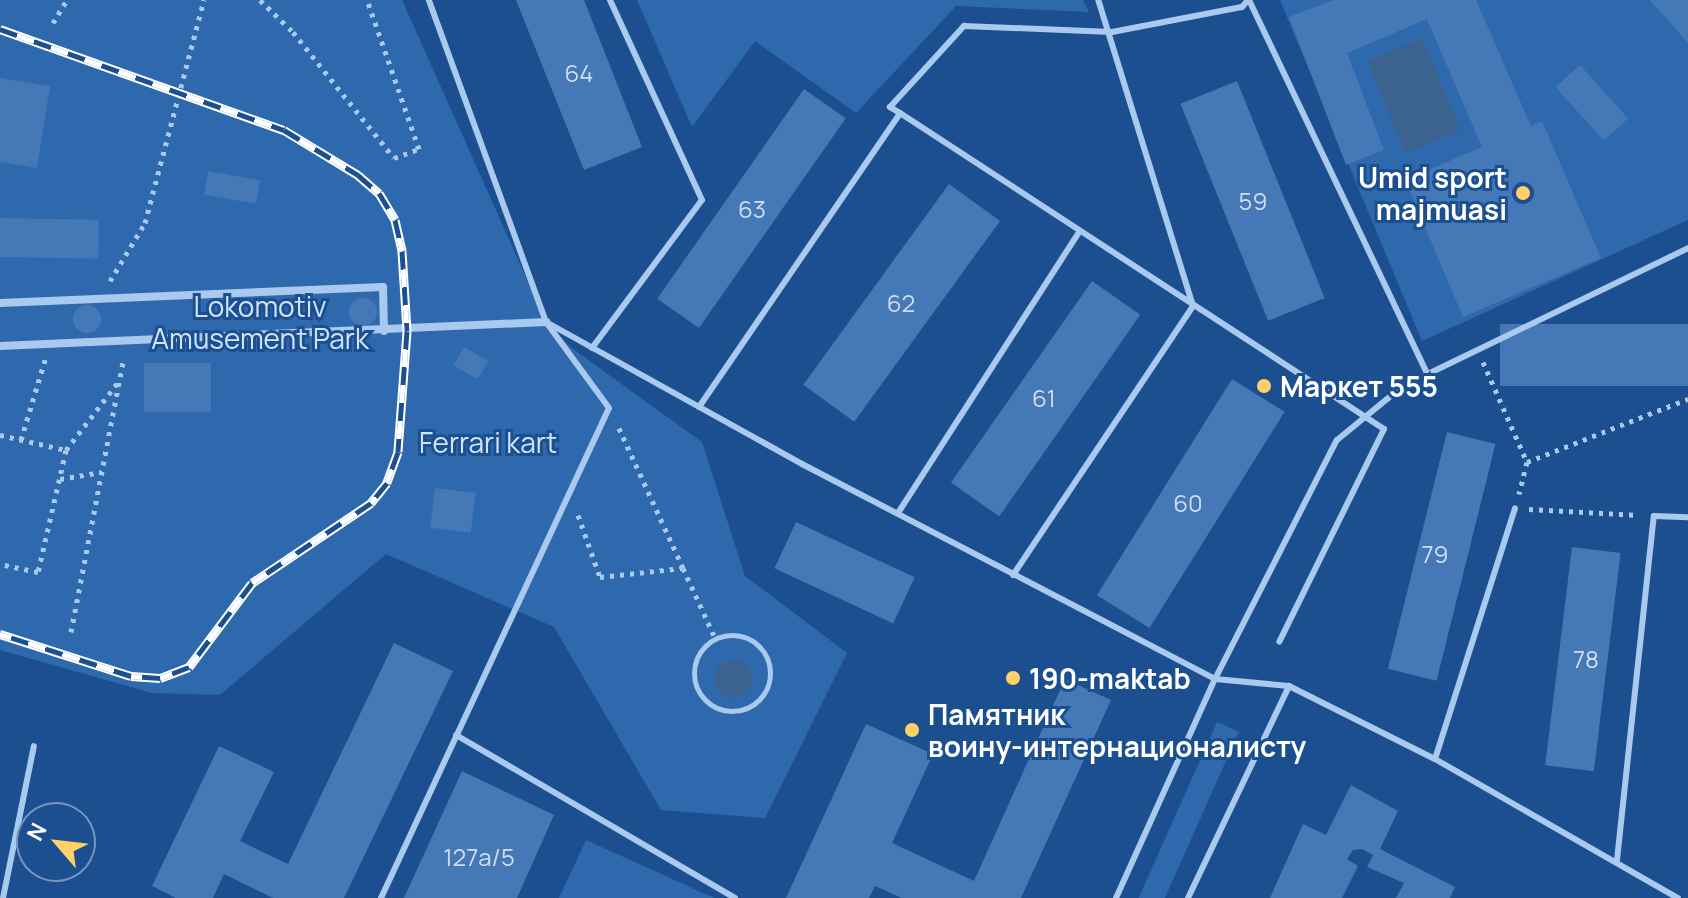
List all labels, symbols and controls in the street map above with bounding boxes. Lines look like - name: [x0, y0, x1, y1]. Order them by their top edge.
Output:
- house number: 64: [564, 59, 594, 87]
- place label: Umid sport majmuasi: [1358, 160, 1507, 226]
- marker: Umid sport majmuasi: [1514, 184, 1532, 202]
- house number: 59: [1239, 187, 1267, 215]
- house number: 63: [738, 195, 766, 223]
- park label: Lokomotiv Amusement Park: [151, 289, 369, 355]
- house number: 62: [887, 289, 915, 317]
- place label: Маркет 555: [1280, 369, 1438, 403]
- marker: Маркет 555: [1255, 377, 1273, 395]
- house number: 61: [1032, 384, 1056, 412]
- park label: Ferrari kart: [419, 425, 557, 459]
- house number: 60: [1173, 489, 1203, 517]
- house number: 79: [1422, 540, 1448, 568]
- house number: 78: [1573, 645, 1599, 673]
- place label: 190-maktab: [1029, 661, 1191, 695]
- marker: 190-maktab: [1004, 669, 1022, 687]
- place label: Памятник воину-интернационалисту: [928, 697, 1306, 763]
- marker: Памятник воину-интернационалисту: [903, 721, 921, 739]
- north arrow: [16, 802, 96, 882]
- text: N: [20, 818, 54, 846]
- house number: 127a/5: [443, 843, 515, 871]

